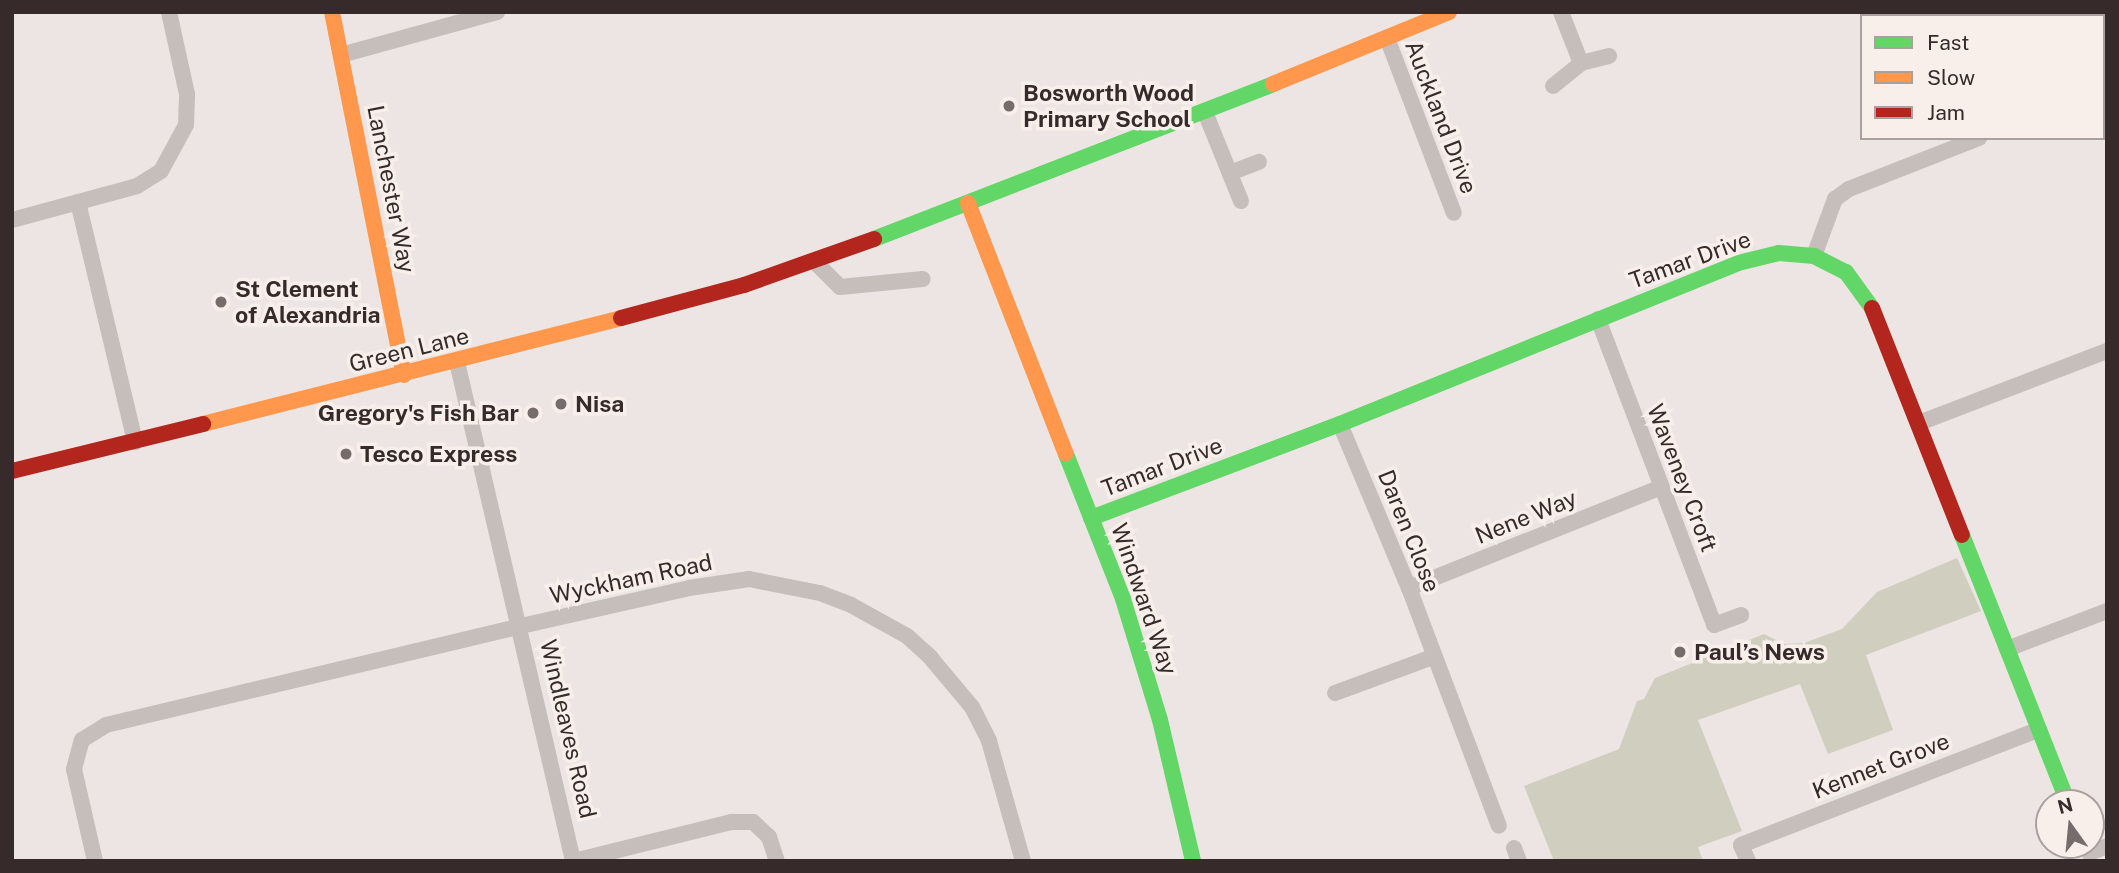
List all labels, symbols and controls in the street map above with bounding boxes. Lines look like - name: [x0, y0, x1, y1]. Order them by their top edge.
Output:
- legend: [1860, 14, 2105, 140]
- text: Fast: [1927, 30, 1969, 55]
- street label: Auckland Drive: [1399, 36, 1483, 198]
- text: Slow: [1927, 65, 1975, 90]
- place label: Bosworth Wood Primary School: [1023, 79, 1194, 133]
- marker: Bosworth Wood Primary School: [1001, 98, 1017, 114]
- text: Jam: [1927, 100, 1965, 125]
- street label: Lanchester Way: [361, 103, 421, 275]
- street label: Tamar Drive: [1626, 225, 1754, 295]
- place label: St Clement of Alexandria: [235, 275, 381, 329]
- marker: St Clement of Alexandria: [213, 294, 229, 310]
- street label: Green Lane: [346, 322, 472, 378]
- place label: Nisa: [575, 390, 624, 418]
- marker: Nisa: [553, 396, 569, 412]
- place label: Gregory's Fish Bar: [318, 399, 519, 427]
- street label: Waveney Croft: [1641, 400, 1723, 556]
- marker: Gregory's Fish Bar: [525, 405, 541, 421]
- street label: Tamar Drive: [1098, 431, 1226, 503]
- place label: Tesco Express: [360, 440, 518, 468]
- marker: Tesco Express: [338, 446, 354, 462]
- street label: Daren Close: [1372, 466, 1446, 596]
- street label: Nene Way: [1471, 484, 1581, 550]
- street label: Windward Way: [1105, 519, 1183, 679]
- street label: Wyckham Road: [547, 548, 715, 610]
- street label: Windleaves Road: [534, 637, 602, 821]
- place label: Paul’s News: [1694, 638, 1825, 666]
- marker: Paul’s News: [1672, 644, 1688, 660]
- street label: Kennet Grove: [1809, 727, 1953, 805]
- north arrow: [2035, 789, 2105, 859]
- text: N: [2055, 793, 2075, 818]

